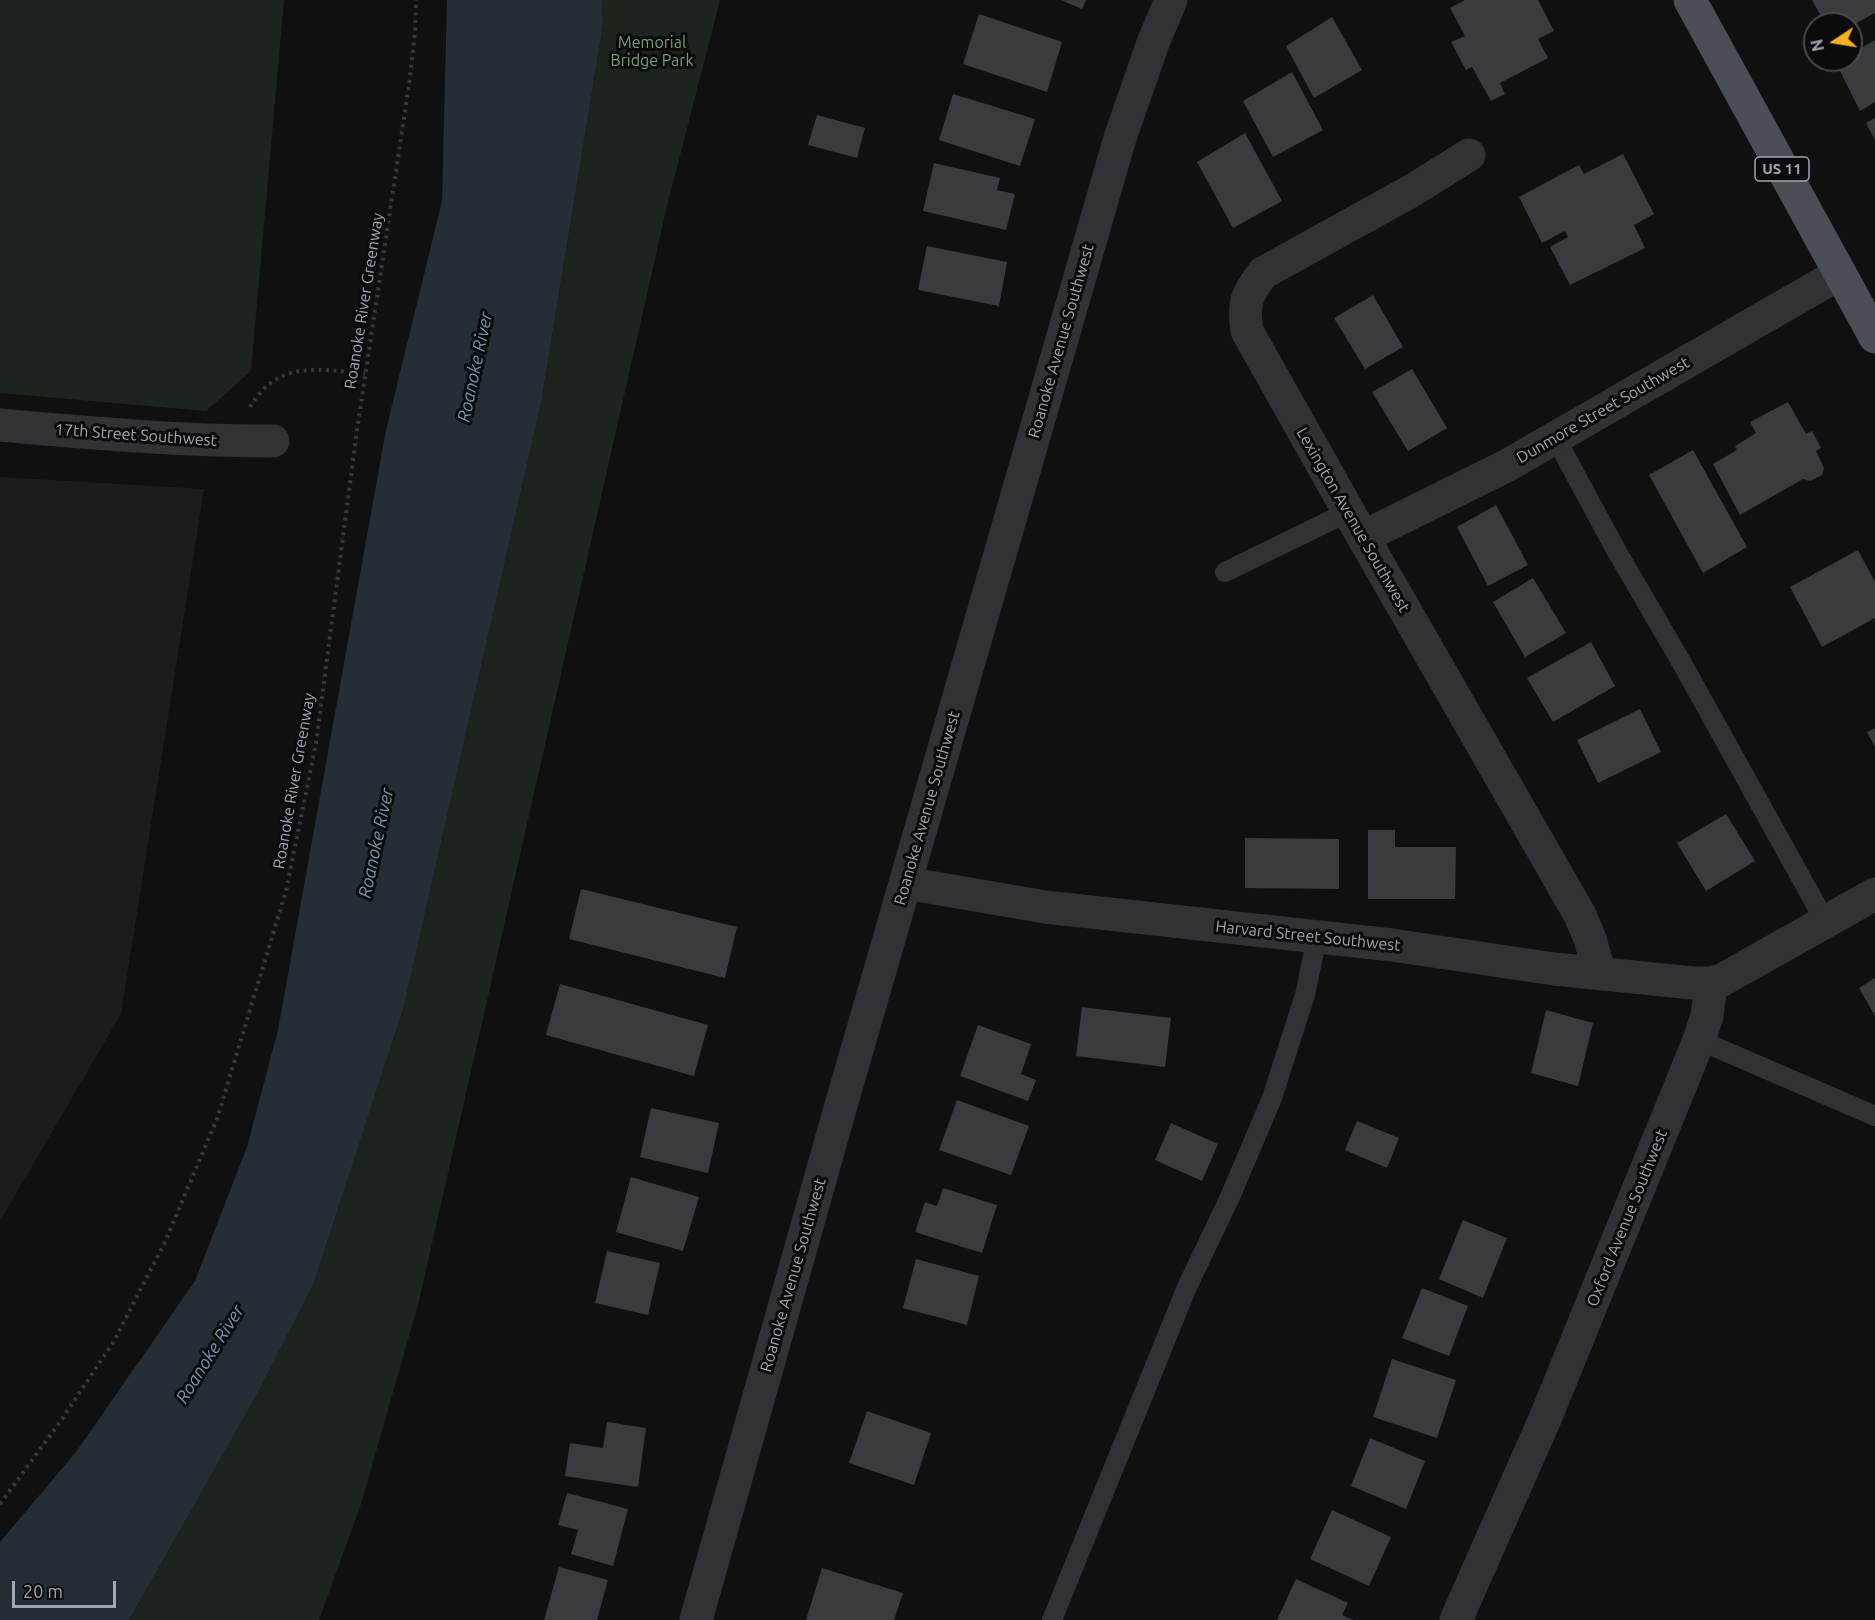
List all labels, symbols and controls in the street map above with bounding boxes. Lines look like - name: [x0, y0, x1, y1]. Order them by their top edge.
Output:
- north arrow: [1803, 12, 1863, 72]
- park label: Memorial Bridge Park: [611, 33, 693, 71]
- text: N: [1807, 38, 1827, 53]
- road number: US 11: [1755, 157, 1809, 181]
- street label: Roanoke River Greenway: [341, 211, 387, 391]
- street label: Roanoke Avenue Southwest: [1024, 242, 1098, 440]
- water label: Roanoke River: [453, 310, 497, 424]
- street label: Dunmore Street Southwest: [1513, 353, 1693, 467]
- street label: 17th Street Southwest: [54, 420, 218, 450]
- street label: Lexington Avenue Southwest: [1292, 424, 1414, 616]
- street label: Roanoke River Greenway: [269, 692, 319, 870]
- street label: Roanoke Avenue Southwest: [890, 709, 964, 907]
- water label: Roanoke River: [354, 786, 398, 900]
- street label: Harvard Street Southwest: [1215, 917, 1401, 955]
- street label: Oxford Avenue Southwest: [1583, 1127, 1671, 1309]
- street label: Roanoke Avenue Southwest: [756, 1176, 830, 1374]
- water label: Roanoke River: [171, 1301, 249, 1407]
- scale bar: [15, 1569, 118, 1607]
- text: 20 m: [23, 1581, 63, 1601]

